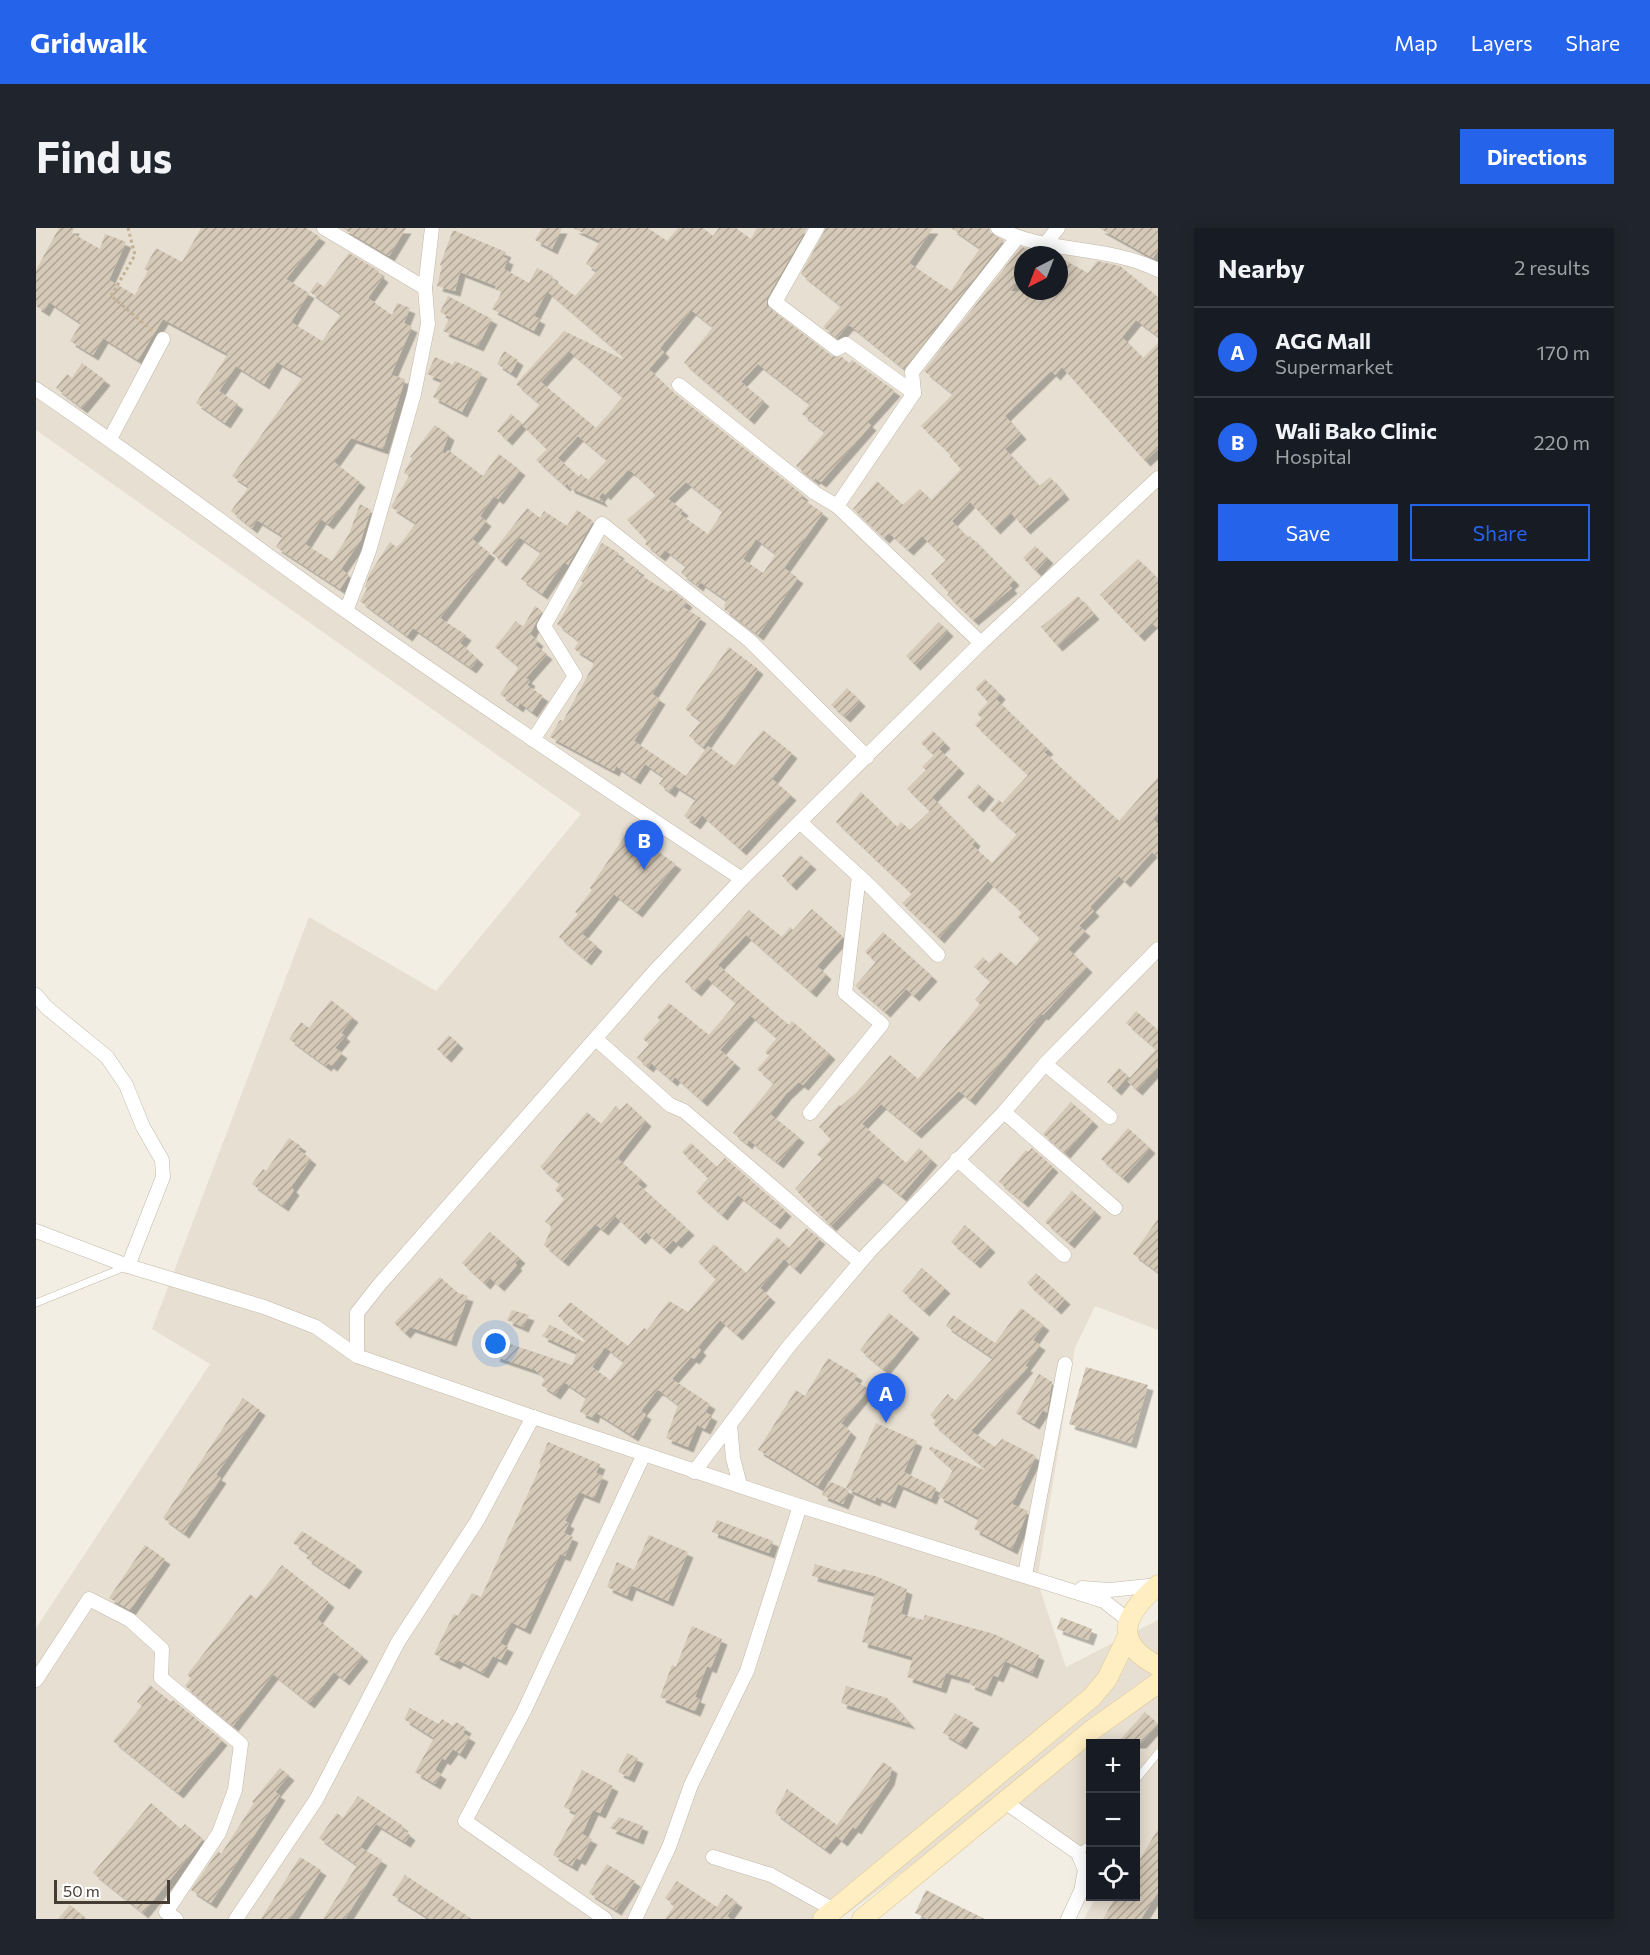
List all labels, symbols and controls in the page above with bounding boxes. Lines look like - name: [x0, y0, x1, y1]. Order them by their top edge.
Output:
- text: Gridwalk: [30, 25, 148, 59]
- text: Map: [1394, 30, 1438, 55]
- text: Layers: [1471, 30, 1533, 55]
- text: Share: [1566, 30, 1620, 55]
- button: Directions: [1460, 129, 1614, 184]
- text: Find us: [36, 130, 172, 182]
- north arrow: [1014, 246, 1068, 300]
- text: Nearby: [1218, 252, 1305, 283]
- text: 2 results: [1514, 255, 1590, 279]
- text: AGG Mall: [1275, 327, 1371, 354]
- text: A: [1230, 340, 1245, 364]
- text: 170 m: [1537, 340, 1590, 364]
- text: Supermarket: [1275, 354, 1393, 378]
- text: Wali Bako Clinic: [1275, 417, 1437, 444]
- text: B: [1231, 430, 1244, 454]
- text: 220 m: [1534, 430, 1590, 454]
- text: Hospital: [1275, 444, 1352, 468]
- button: Save: [1218, 504, 1398, 561]
- button: Share: [1410, 504, 1590, 561]
- pin: B: [624, 820, 664, 870]
- your location: [481, 1329, 510, 1358]
- pin: A: [866, 1374, 906, 1423]
- map controls: [1086, 1739, 1140, 1901]
- button: +: [1086, 1739, 1140, 1793]
- button: −: [1086, 1793, 1140, 1847]
- button: locate: [1086, 1847, 1140, 1901]
- scale bar: [54, 1877, 170, 1904]
- text: 50 m: [63, 1881, 100, 1900]

